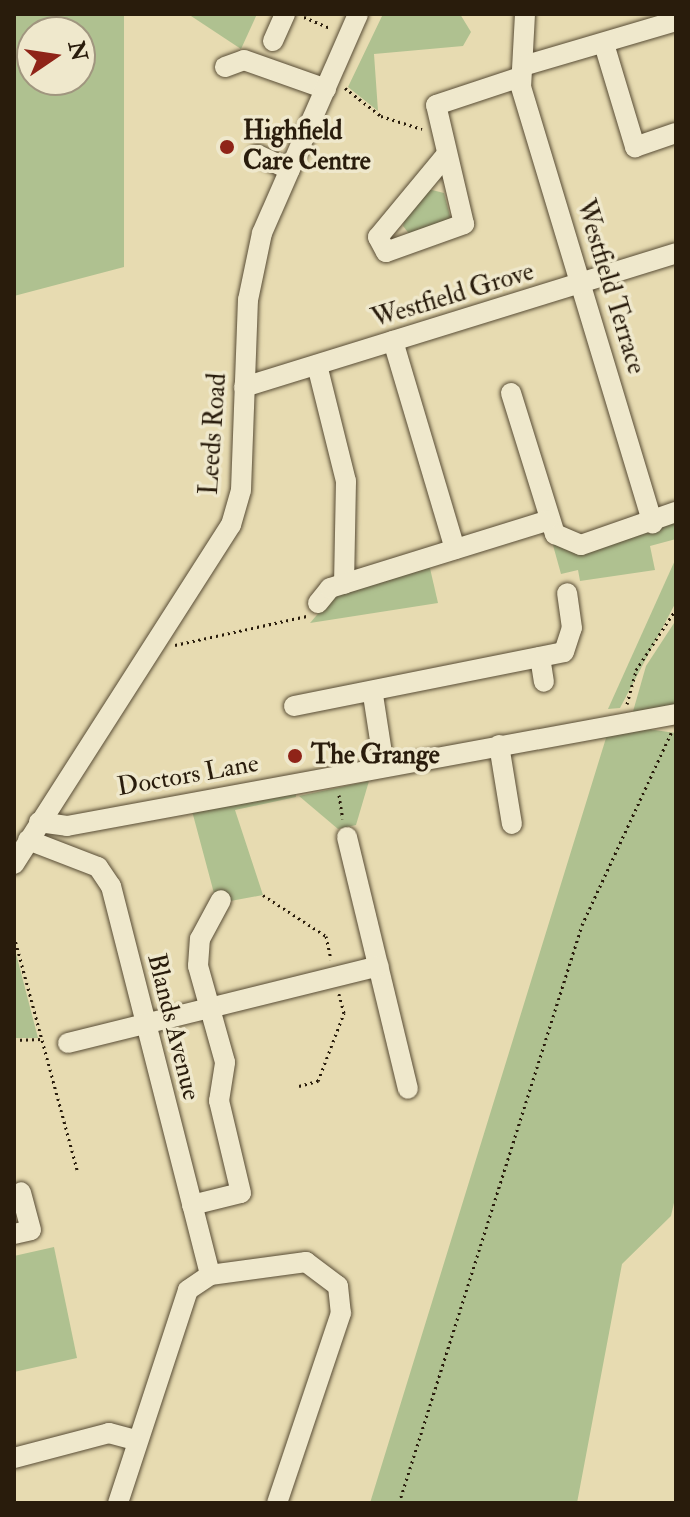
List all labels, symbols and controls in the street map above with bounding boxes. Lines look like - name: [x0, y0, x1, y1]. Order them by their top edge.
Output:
- north arrow: [16, 16, 96, 96]
- text: N: [62, 38, 93, 64]
- place label: Highfield Care Centre: [243, 116, 371, 178]
- marker: Highfield Care Centre: [218, 138, 236, 156]
- street label: Westfield Terrace: [569, 196, 651, 378]
- street label: Westfield Grove: [368, 257, 538, 335]
- street label: Leeds Road: [194, 372, 234, 496]
- place label: The Grange: [311, 740, 440, 772]
- marker: The Grange: [286, 747, 304, 765]
- street label: Doctors Lane: [115, 748, 261, 804]
- street label: Blands Avenue: [140, 950, 206, 1104]

